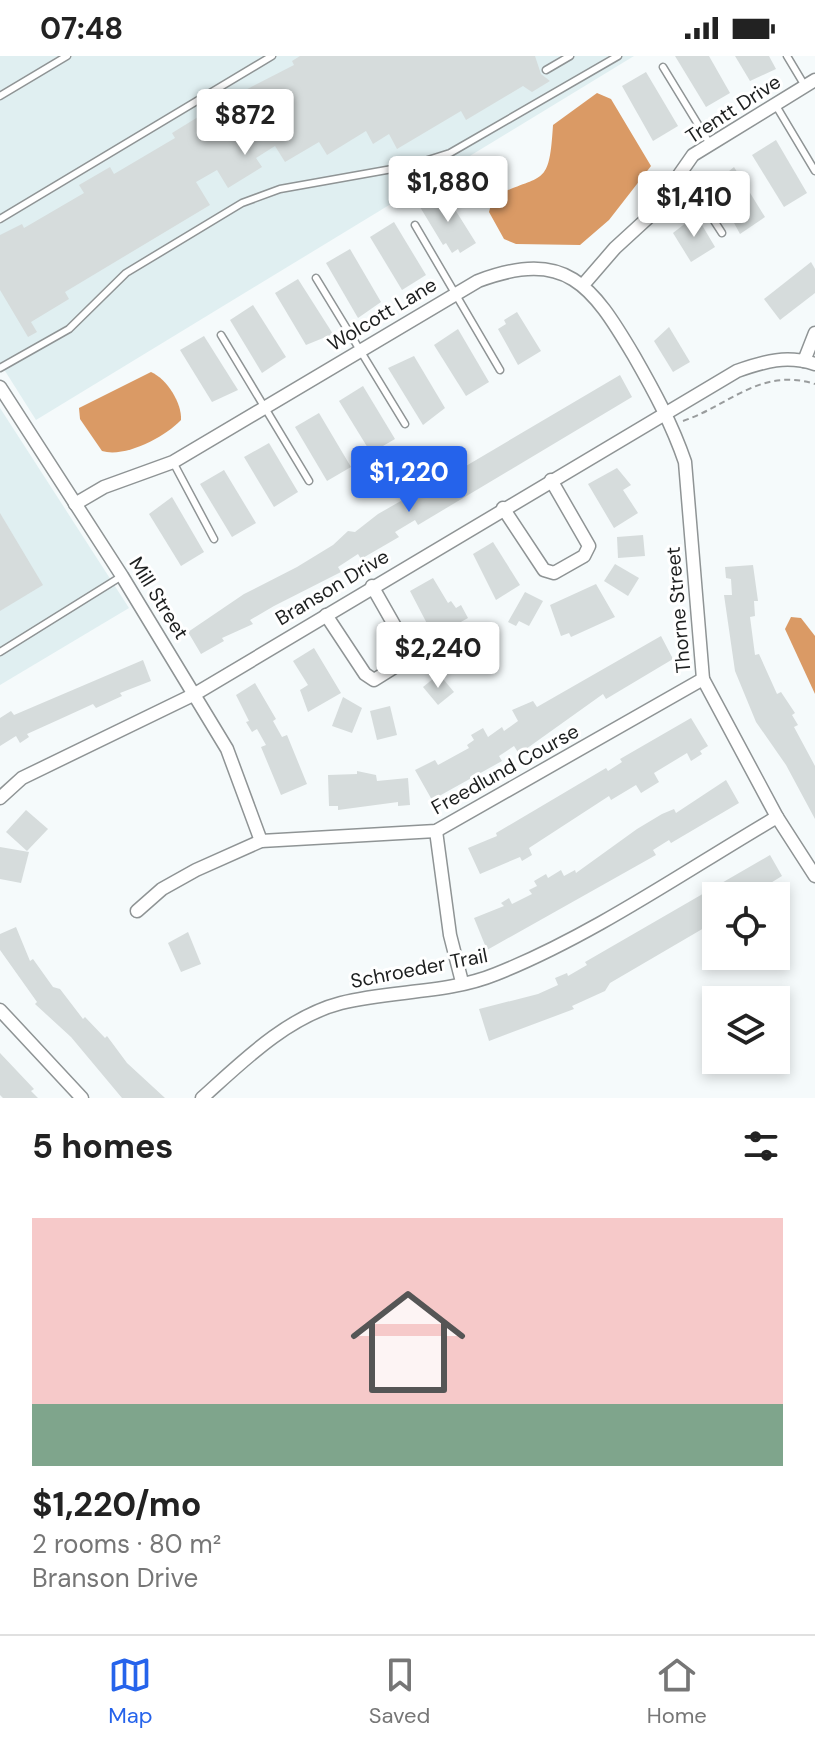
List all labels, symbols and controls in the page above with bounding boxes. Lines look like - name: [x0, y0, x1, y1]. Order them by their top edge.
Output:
- text: 07:48: [40, 9, 123, 48]
- street label: Trentt Drive: [681, 69, 785, 149]
- pin: $872: [198, 89, 292, 157]
- text: $872: [215, 98, 275, 132]
- pin: $1,880: [383, 156, 513, 224]
- text: $1,880: [407, 165, 489, 199]
- pin: $1,410: [629, 171, 759, 239]
- text: $1,410: [656, 180, 732, 214]
- street label: Wolcott Lane: [323, 271, 441, 357]
- pin: $1,220: [344, 446, 474, 514]
- text: $1,220: [369, 455, 449, 489]
- street label: Branson Drive: [270, 543, 394, 631]
- street label: Thorne Street: [660, 546, 696, 674]
- street label: Mill Street: [123, 552, 195, 644]
- pin: $2,240: [373, 622, 503, 690]
- text: $2,240: [394, 631, 482, 665]
- street label: Freedlund Course: [427, 718, 583, 820]
- map controls: [702, 882, 790, 1074]
- button: locate: [702, 882, 790, 970]
- street label: Schroeder Trail: [348, 942, 490, 994]
- button: layers: [702, 986, 790, 1074]
- text: 5 homes: [32, 1124, 173, 1169]
- icon: filters: [739, 1124, 783, 1168]
- icon: home: [336, 1270, 480, 1414]
- text: $1,220/mo: [32, 1482, 202, 1527]
- text: 2 rooms · 80 m²: [32, 1527, 221, 1561]
- text: Branson Drive: [32, 1561, 198, 1595]
- tab: Map: [108, 1653, 152, 1730]
- tab: Saved: [369, 1653, 430, 1730]
- tab: Home: [647, 1653, 707, 1730]

